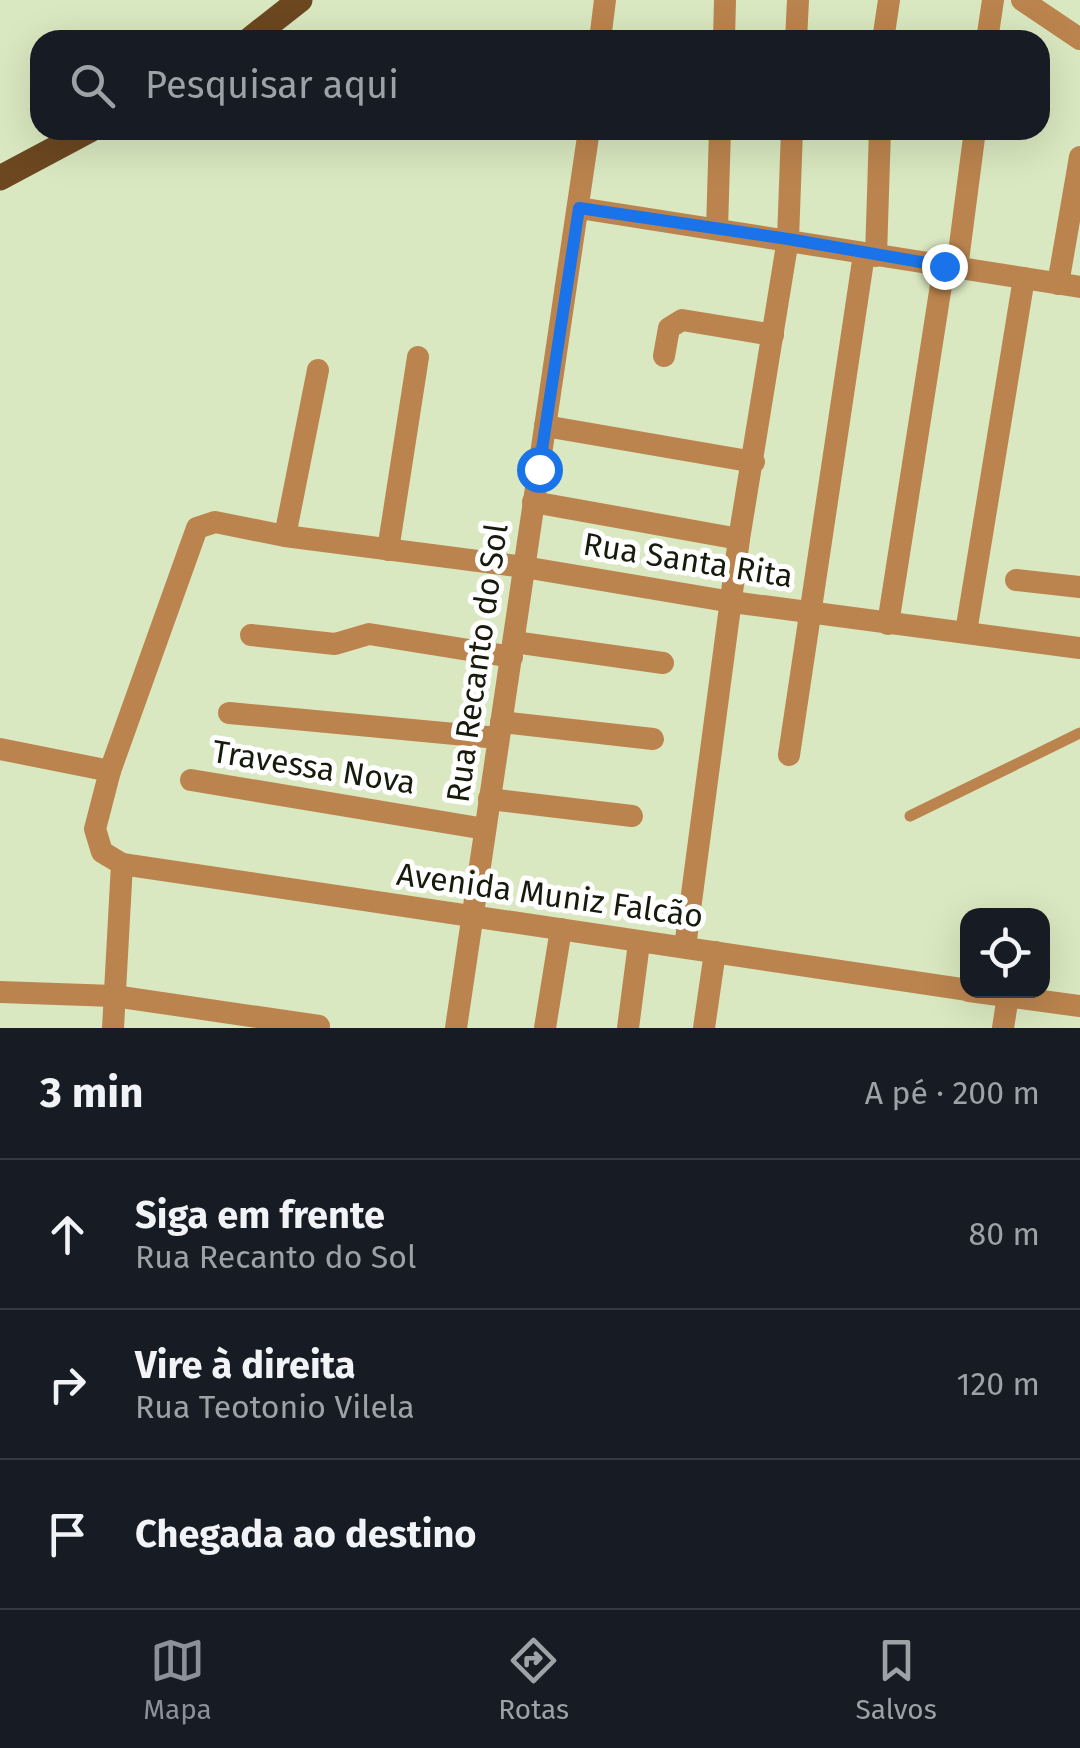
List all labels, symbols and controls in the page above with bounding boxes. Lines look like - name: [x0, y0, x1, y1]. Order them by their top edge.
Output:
- search box: [30, 30, 1050, 140]
- icon: search: [65, 58, 120, 113]
- text: Pesquisar aqui: [145, 62, 399, 108]
- route end: [922, 244, 968, 290]
- route start: [517, 447, 563, 493]
- street label: Rua Recanto do Sol: [439, 521, 515, 805]
- street label: Rua Santa Rita: [580, 525, 796, 595]
- street label: Travessa Nova: [210, 732, 418, 802]
- street label: Avenida Muniz Falcão: [394, 855, 706, 935]
- map controls: [960, 908, 1050, 998]
- button: locate: [960, 908, 1050, 998]
- text: 3 min: [40, 1068, 143, 1118]
- text: A pé · 200 m: [865, 1074, 1040, 1112]
- text: Siga em frente: [135, 1192, 385, 1238]
- icon: ahead: [40, 1207, 95, 1262]
- text: 80 m: [969, 1215, 1040, 1253]
- text: Rua Recanto do Sol: [135, 1238, 416, 1276]
- text: Vire à direita: [135, 1342, 356, 1388]
- icon: right: [40, 1357, 95, 1412]
- text: 120 m: [957, 1365, 1040, 1403]
- text: Rua Teotonio Vilela: [135, 1388, 415, 1426]
- icon: arrive: [40, 1507, 95, 1562]
- text: Chegada ao destino: [135, 1511, 477, 1557]
- tab: Mapa: [143, 1633, 212, 1726]
- tab: Rotas: [498, 1633, 569, 1726]
- tab: Salvos: [856, 1633, 937, 1726]

